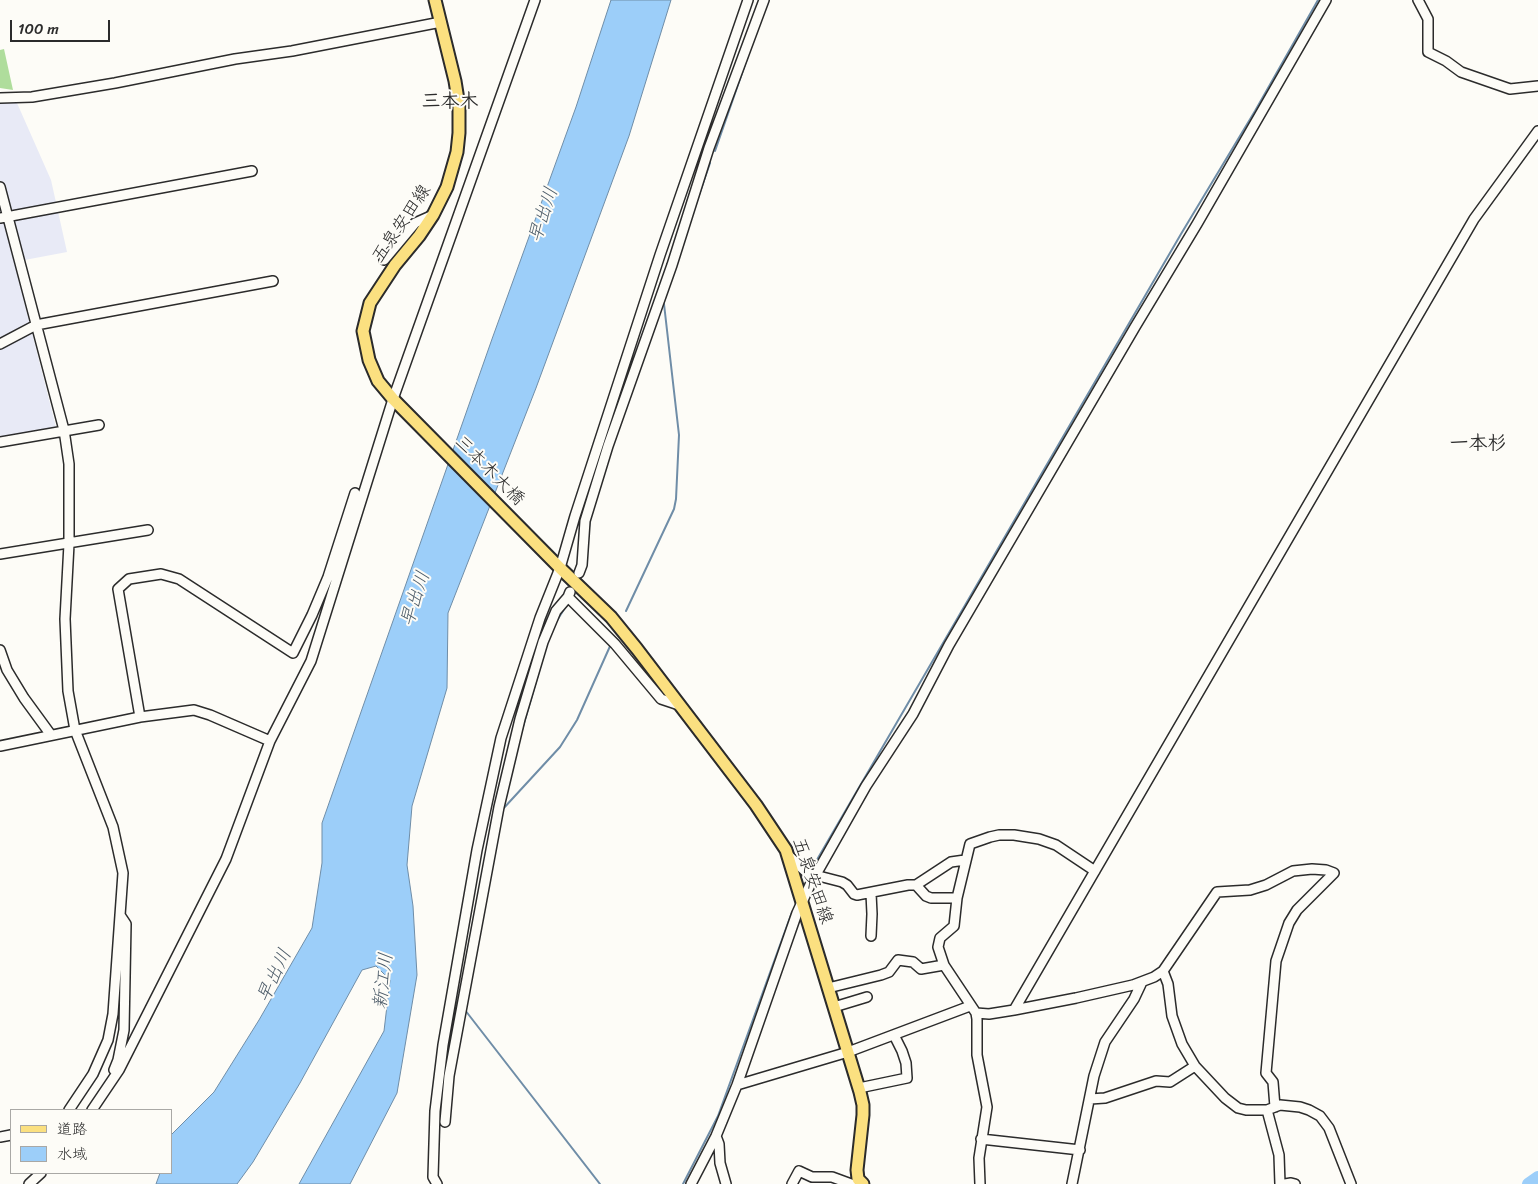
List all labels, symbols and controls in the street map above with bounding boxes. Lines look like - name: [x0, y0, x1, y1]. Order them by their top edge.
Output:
- scale bar: [12, 10, 112, 42]
- text: 100 m: [18, 16, 59, 42]
- district label: 三本木: [422, 91, 478, 113]
- street label: 五泉安田線: [368, 181, 436, 267]
- water label: 早出川: [524, 184, 564, 246]
- street label: 三本木大橋: [450, 432, 528, 510]
- district label: 一本杉: [1450, 433, 1506, 455]
- water label: 早出川: [396, 568, 436, 630]
- street label: 五泉安田線: [787, 835, 837, 927]
- water label: 早出川: [253, 945, 297, 1007]
- water label: 新江川: [369, 951, 399, 1011]
- legend: [10, 1109, 172, 1174]
- text: 道路: [57, 1116, 87, 1142]
- text: 水域: [57, 1141, 87, 1167]

